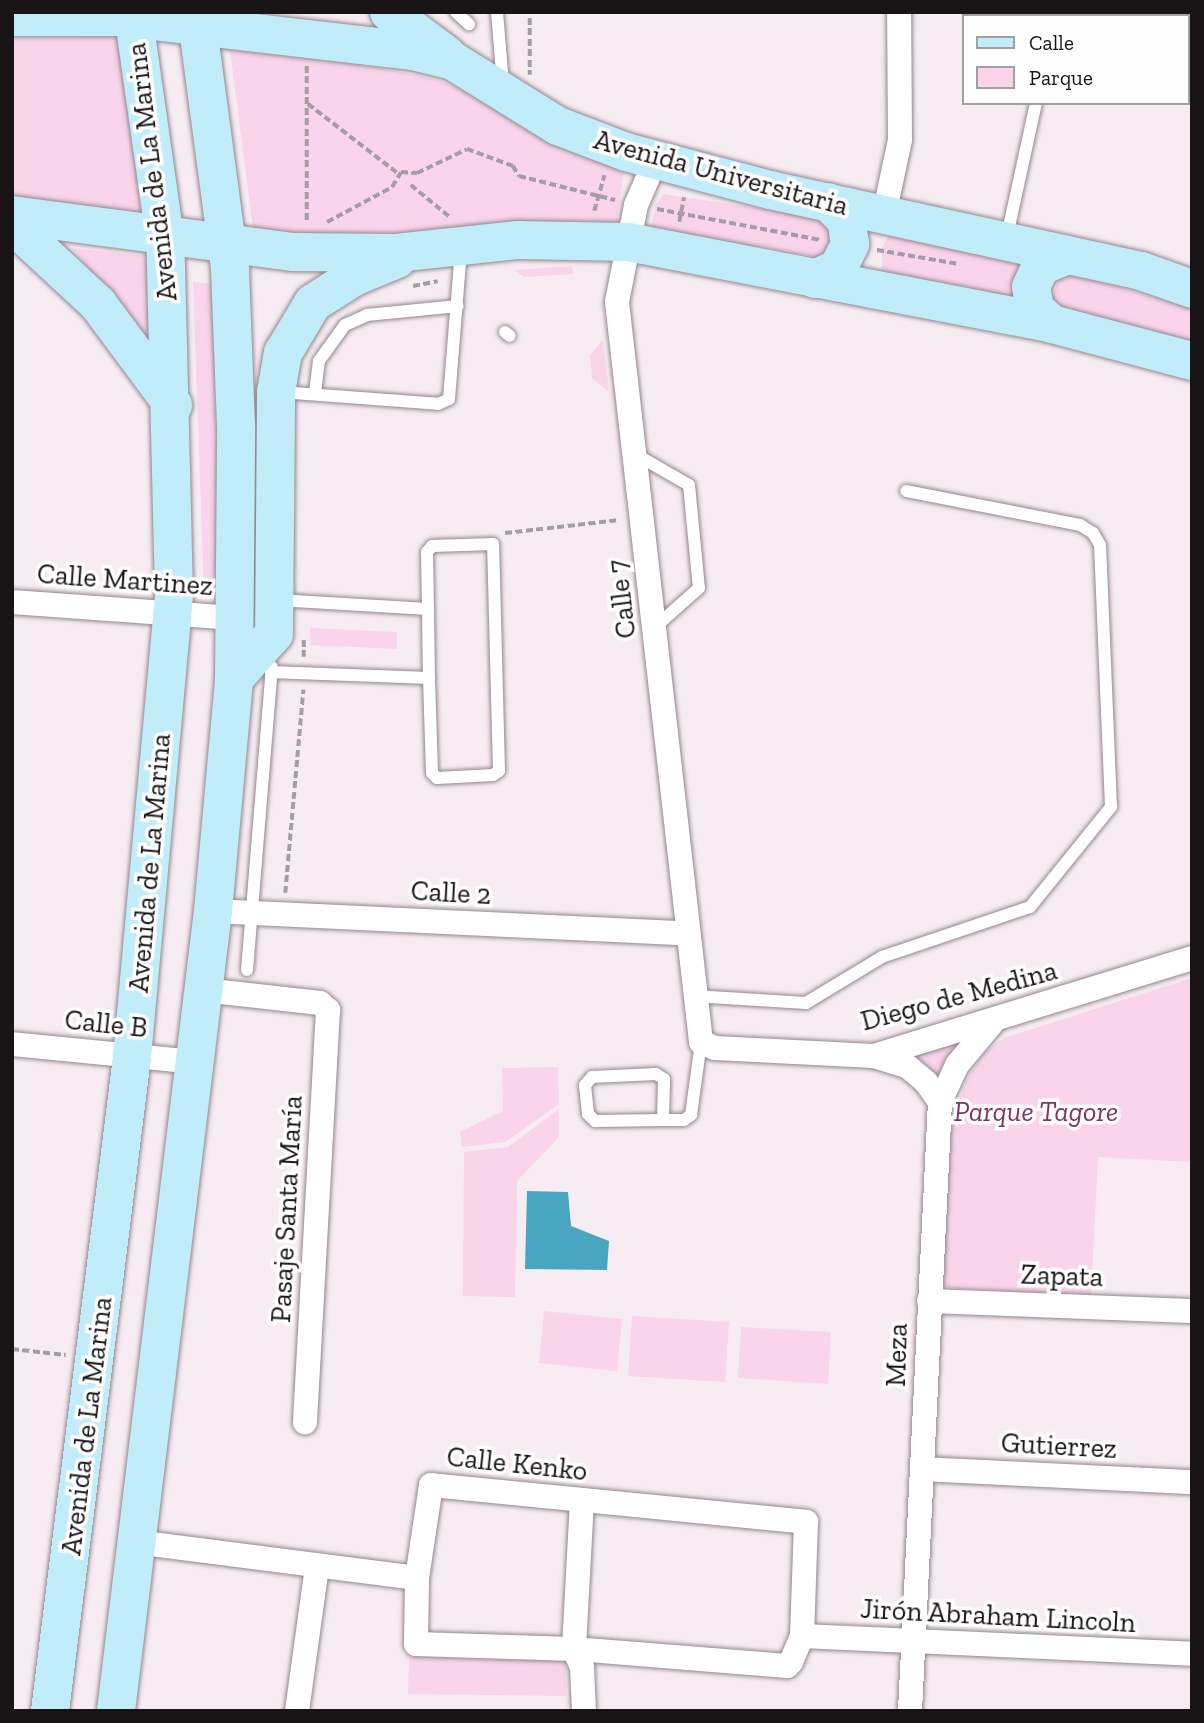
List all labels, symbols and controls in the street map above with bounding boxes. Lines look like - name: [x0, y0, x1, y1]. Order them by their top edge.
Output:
- legend: [962, 14, 1190, 105]
- text: Calle: [1029, 30, 1074, 55]
- street label: Avenida de La Marina: [119, 41, 185, 303]
- text: Parque: [1029, 65, 1093, 90]
- street label: Avenida Universitaria: [590, 123, 852, 223]
- street label: Calle Martinez: [36, 557, 214, 603]
- street label: Calle 7: [600, 558, 644, 640]
- street label: Avenida de La Marina: [122, 732, 178, 994]
- street label: Calle 2: [410, 874, 492, 912]
- street label: Diego de Medina: [857, 954, 1061, 1038]
- street label: Calle B: [63, 1003, 149, 1045]
- street label: Pasaje Santa María: [264, 1094, 310, 1324]
- park label: Parque Tagore: [954, 1095, 1118, 1129]
- street label: Zapata: [1020, 1258, 1104, 1294]
- street label: Avenida de La Marina: [54, 1295, 120, 1557]
- street label: Meza: [879, 1323, 915, 1387]
- street label: Gutierrez: [1000, 1426, 1118, 1466]
- street label: Calle Kenko: [445, 1440, 589, 1488]
- street label: Jirón Abraham Lincoln: [859, 1592, 1137, 1640]

